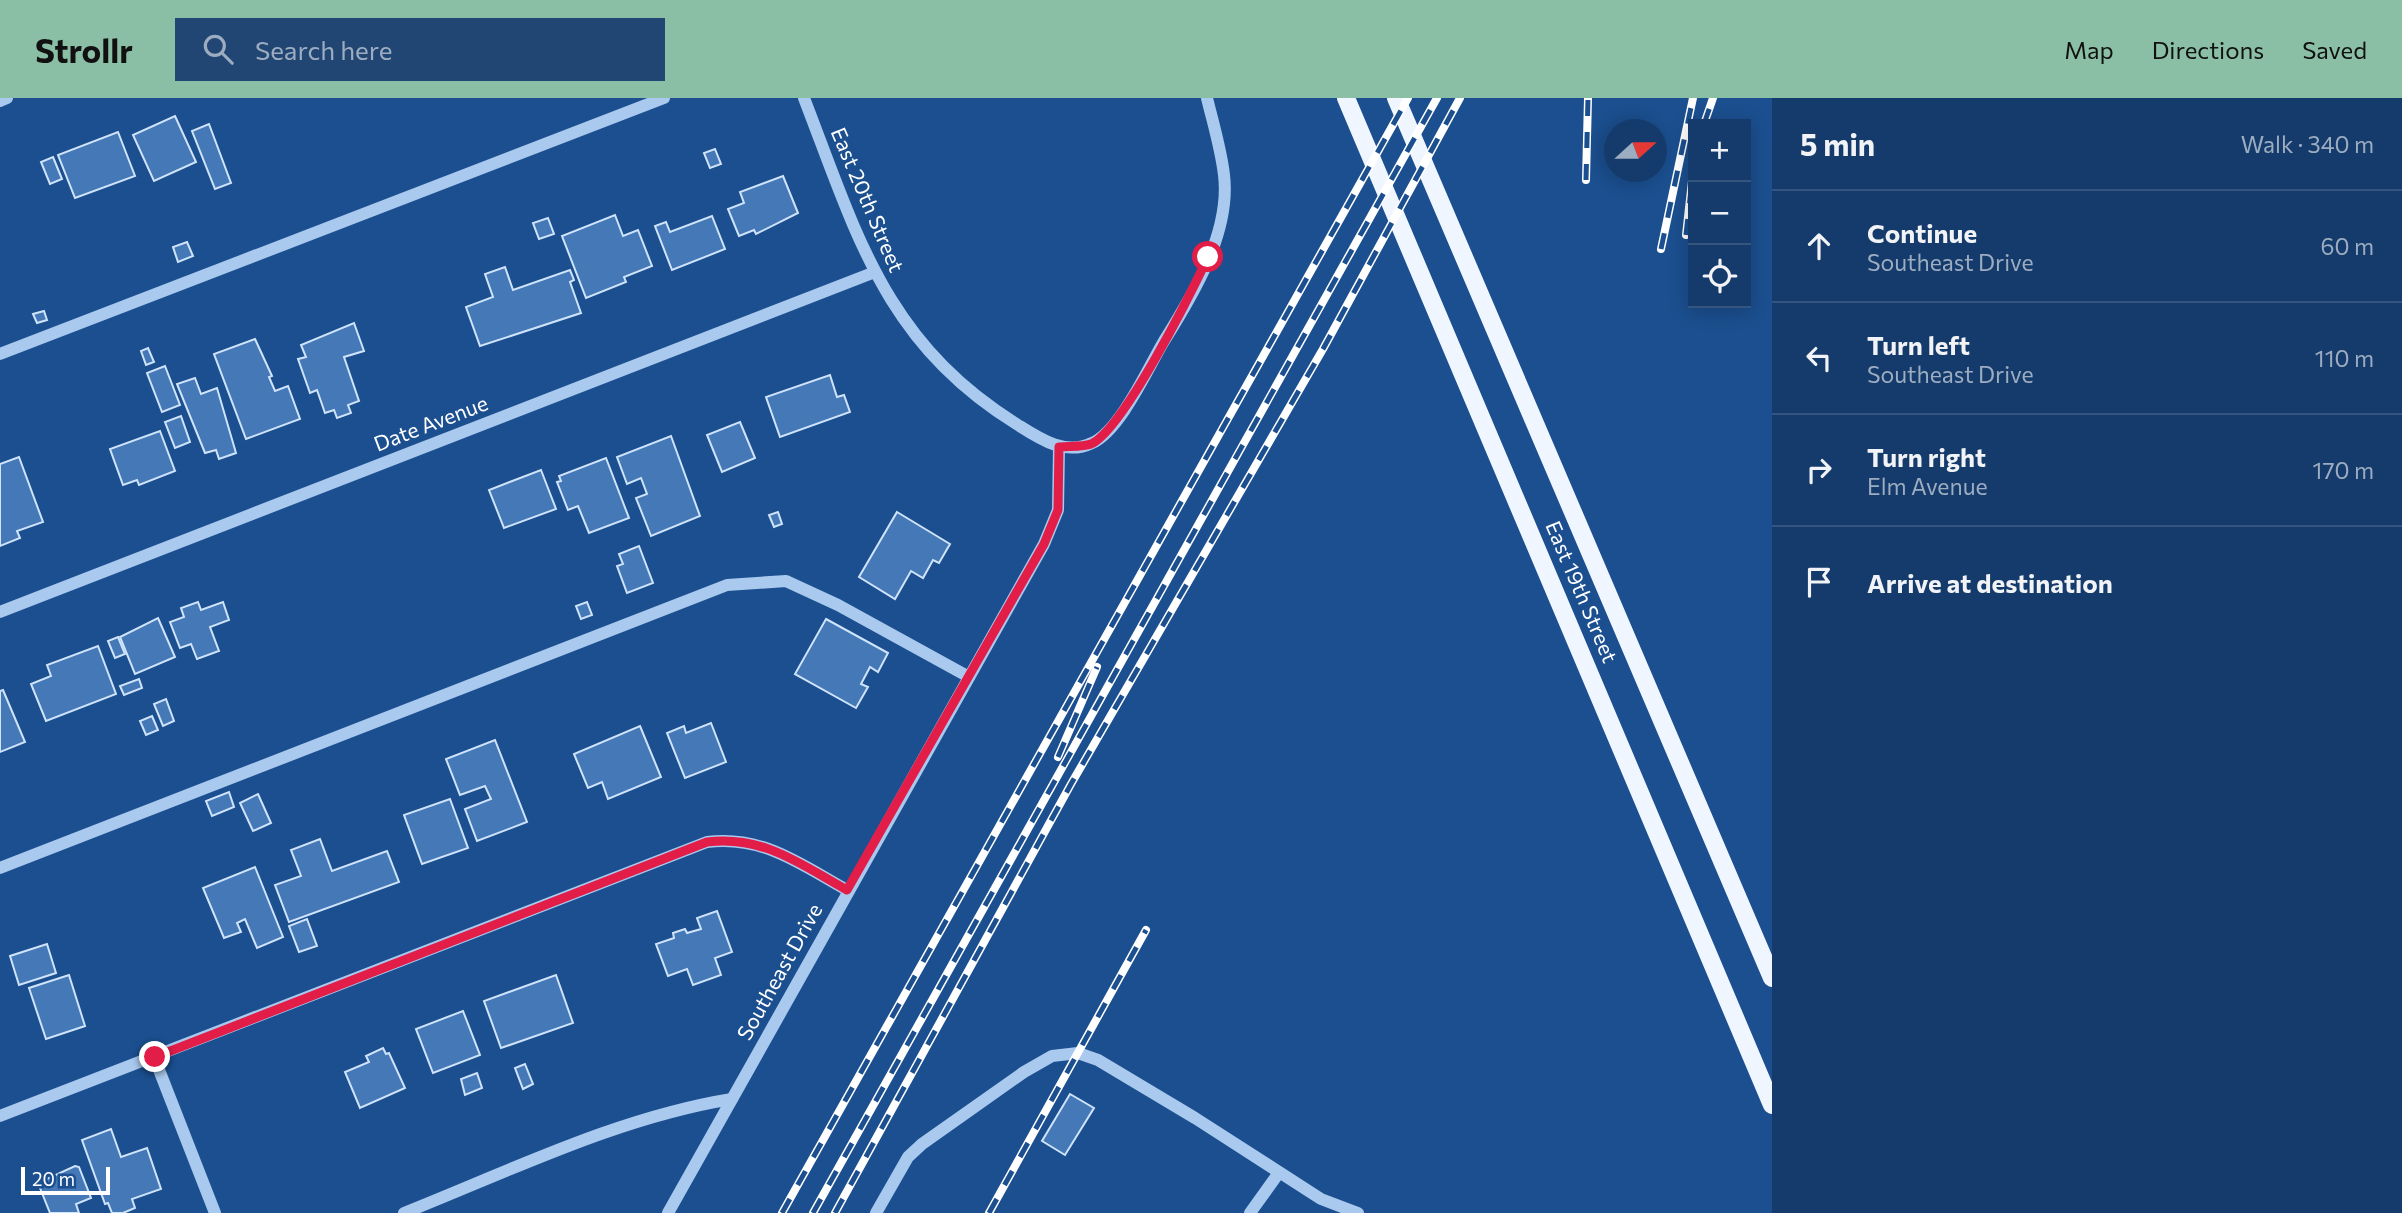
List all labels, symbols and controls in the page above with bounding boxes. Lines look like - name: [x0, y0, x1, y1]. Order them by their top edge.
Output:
- search box: [175, 18, 665, 81]
- text: Strollr: [35, 29, 133, 70]
- icon: search: [199, 30, 237, 68]
- text: Search here: [255, 34, 392, 65]
- text: Map: [2064, 35, 2114, 64]
- text: Directions: [2152, 35, 2264, 64]
- text: Saved: [2302, 35, 2367, 64]
- north arrow: [1604, 119, 1667, 182]
- map controls: [1688, 119, 1751, 308]
- button: +: [1688, 119, 1751, 182]
- street label: East 20th Street: [827, 123, 910, 276]
- text: 5 min: [1800, 125, 1875, 162]
- text: Walk · 340 m: [2241, 130, 2374, 158]
- button: −: [1688, 182, 1751, 245]
- text: Continue: [1867, 217, 1977, 248]
- icon: ahead: [1800, 227, 1838, 265]
- text: 60 m: [2321, 232, 2374, 260]
- route start: [1192, 241, 1223, 272]
- button: locate: [1688, 245, 1751, 308]
- text: Southeast Drive: [1867, 248, 2034, 276]
- text: Turn left: [1867, 329, 1970, 360]
- icon: left: [1800, 339, 1838, 377]
- text: 110 m: [2315, 344, 2374, 372]
- text: Southeast Drive: [1867, 360, 2034, 388]
- street label: Date Avenue: [370, 389, 491, 456]
- text: Turn right: [1867, 441, 1986, 472]
- icon: right: [1800, 451, 1838, 489]
- text: 170 m: [2313, 456, 2374, 484]
- text: Elm Avenue: [1867, 472, 1988, 500]
- street label: East 19th Street: [1541, 517, 1623, 666]
- icon: arrive: [1800, 563, 1838, 601]
- text: Arrive at destination: [1867, 567, 2113, 598]
- street label: Southeast Drive: [731, 899, 827, 1044]
- route end: [139, 1041, 170, 1072]
- scale bar: [21, 1164, 110, 1196]
- text: 20 m: [32, 1167, 75, 1190]

